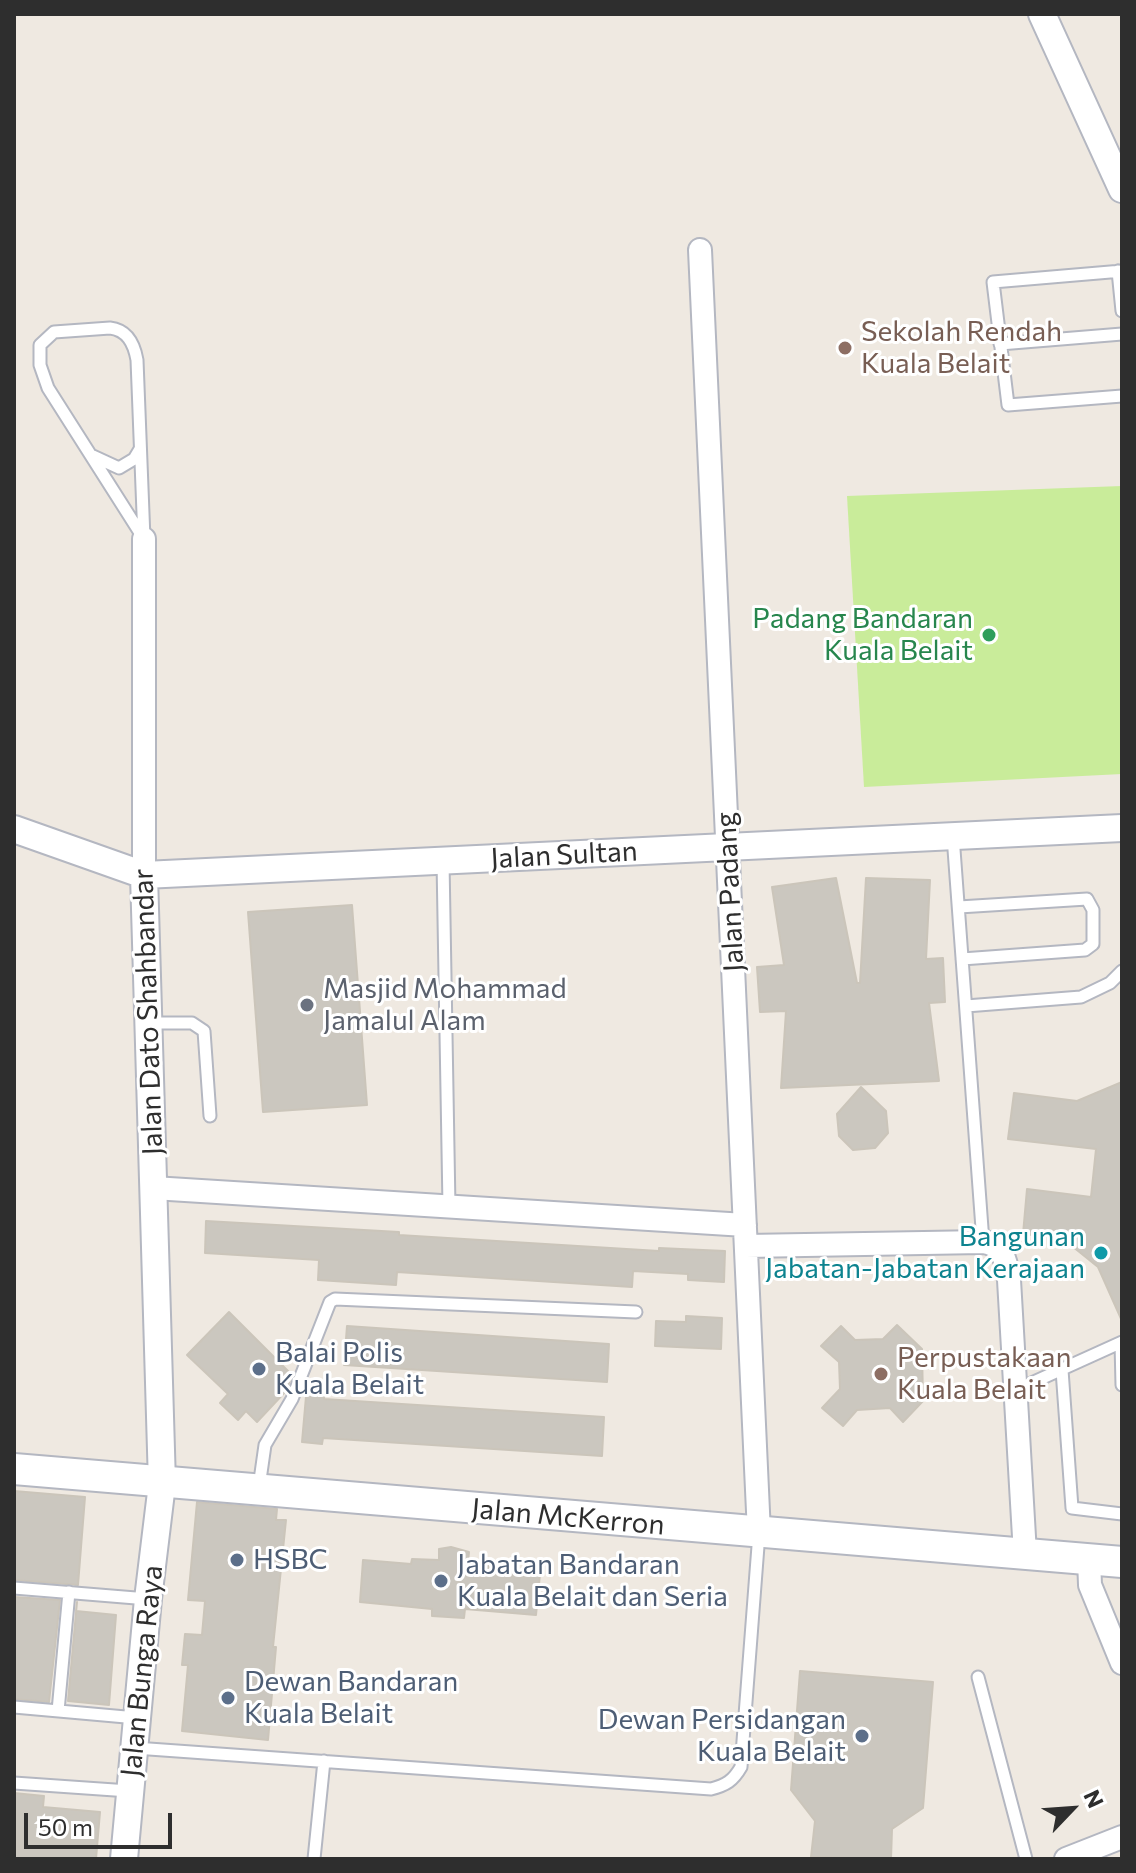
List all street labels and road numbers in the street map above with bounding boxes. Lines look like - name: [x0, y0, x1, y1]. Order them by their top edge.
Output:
- street label: Jalan Padang: [709, 811, 751, 973]
- street label: Jalan Sultan: [490, 834, 638, 876]
- street label: Jalan Dato Shahbandar: [126, 868, 170, 1156]
- street label: Jalan McKerron: [470, 1492, 666, 1542]
- street label: Jalan Bunga Raya: [114, 1564, 170, 1778]

